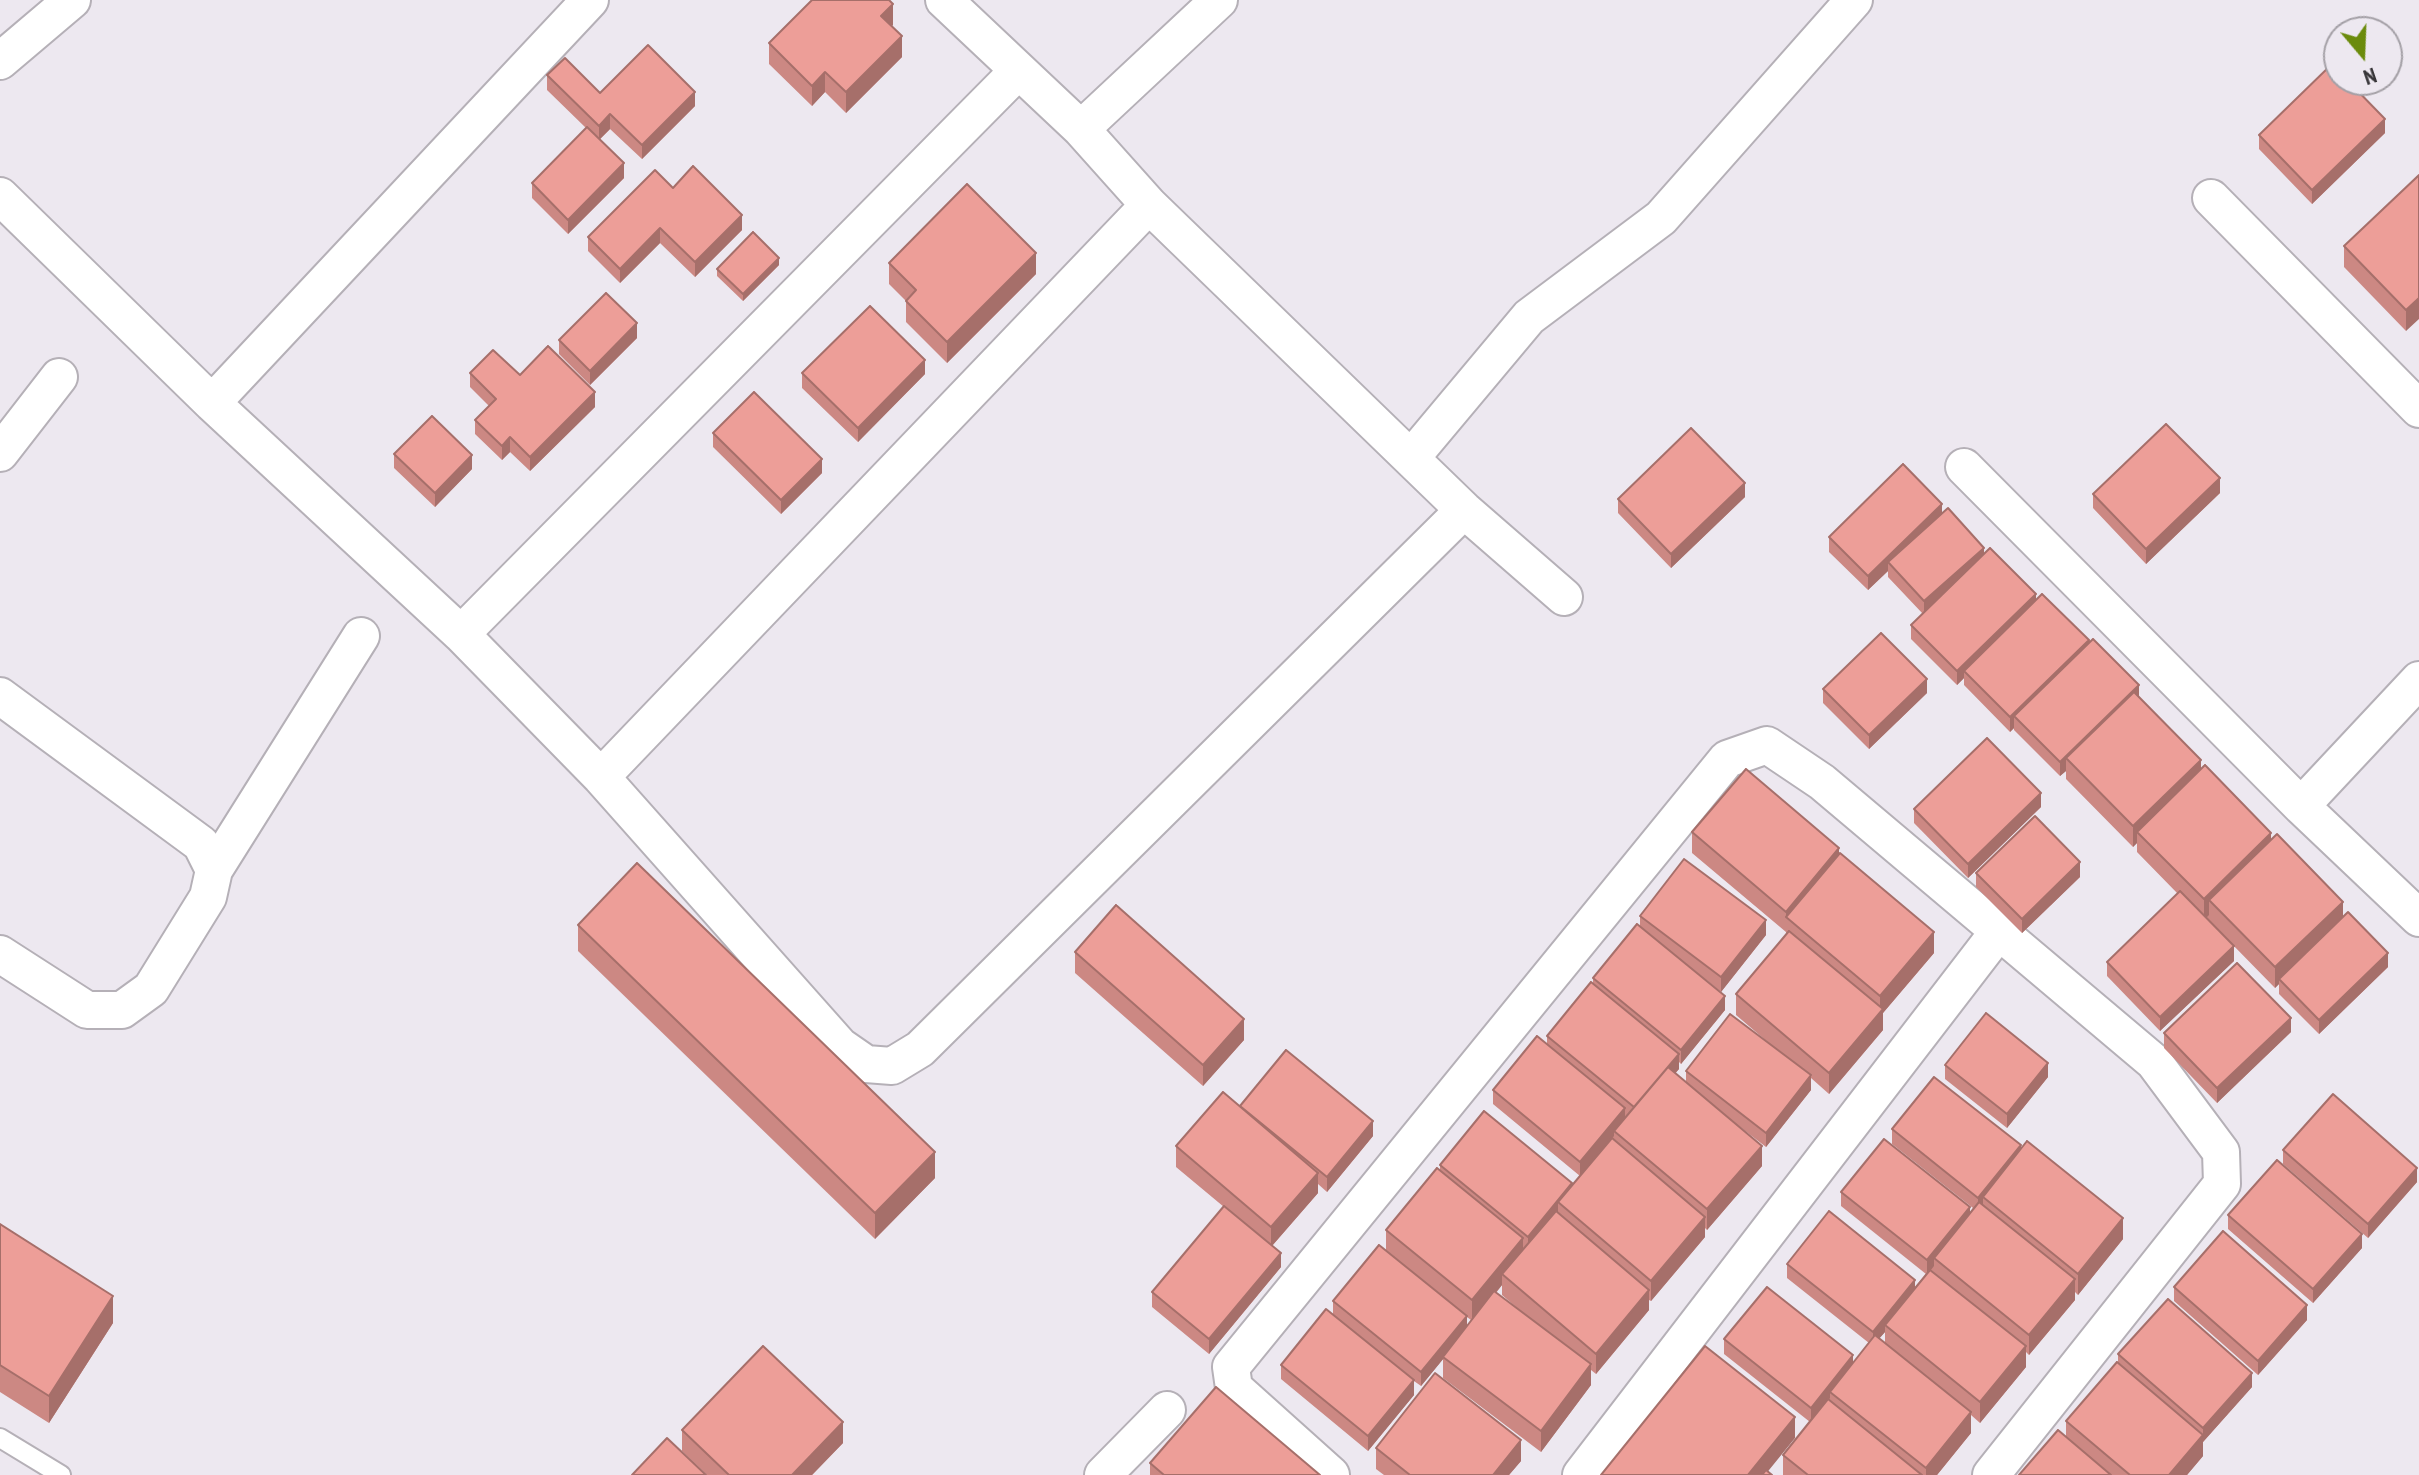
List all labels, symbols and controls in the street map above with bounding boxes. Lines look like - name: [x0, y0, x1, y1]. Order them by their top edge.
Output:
- north arrow: [2323, 16, 2403, 96]
- text: N: [2360, 62, 2380, 92]

